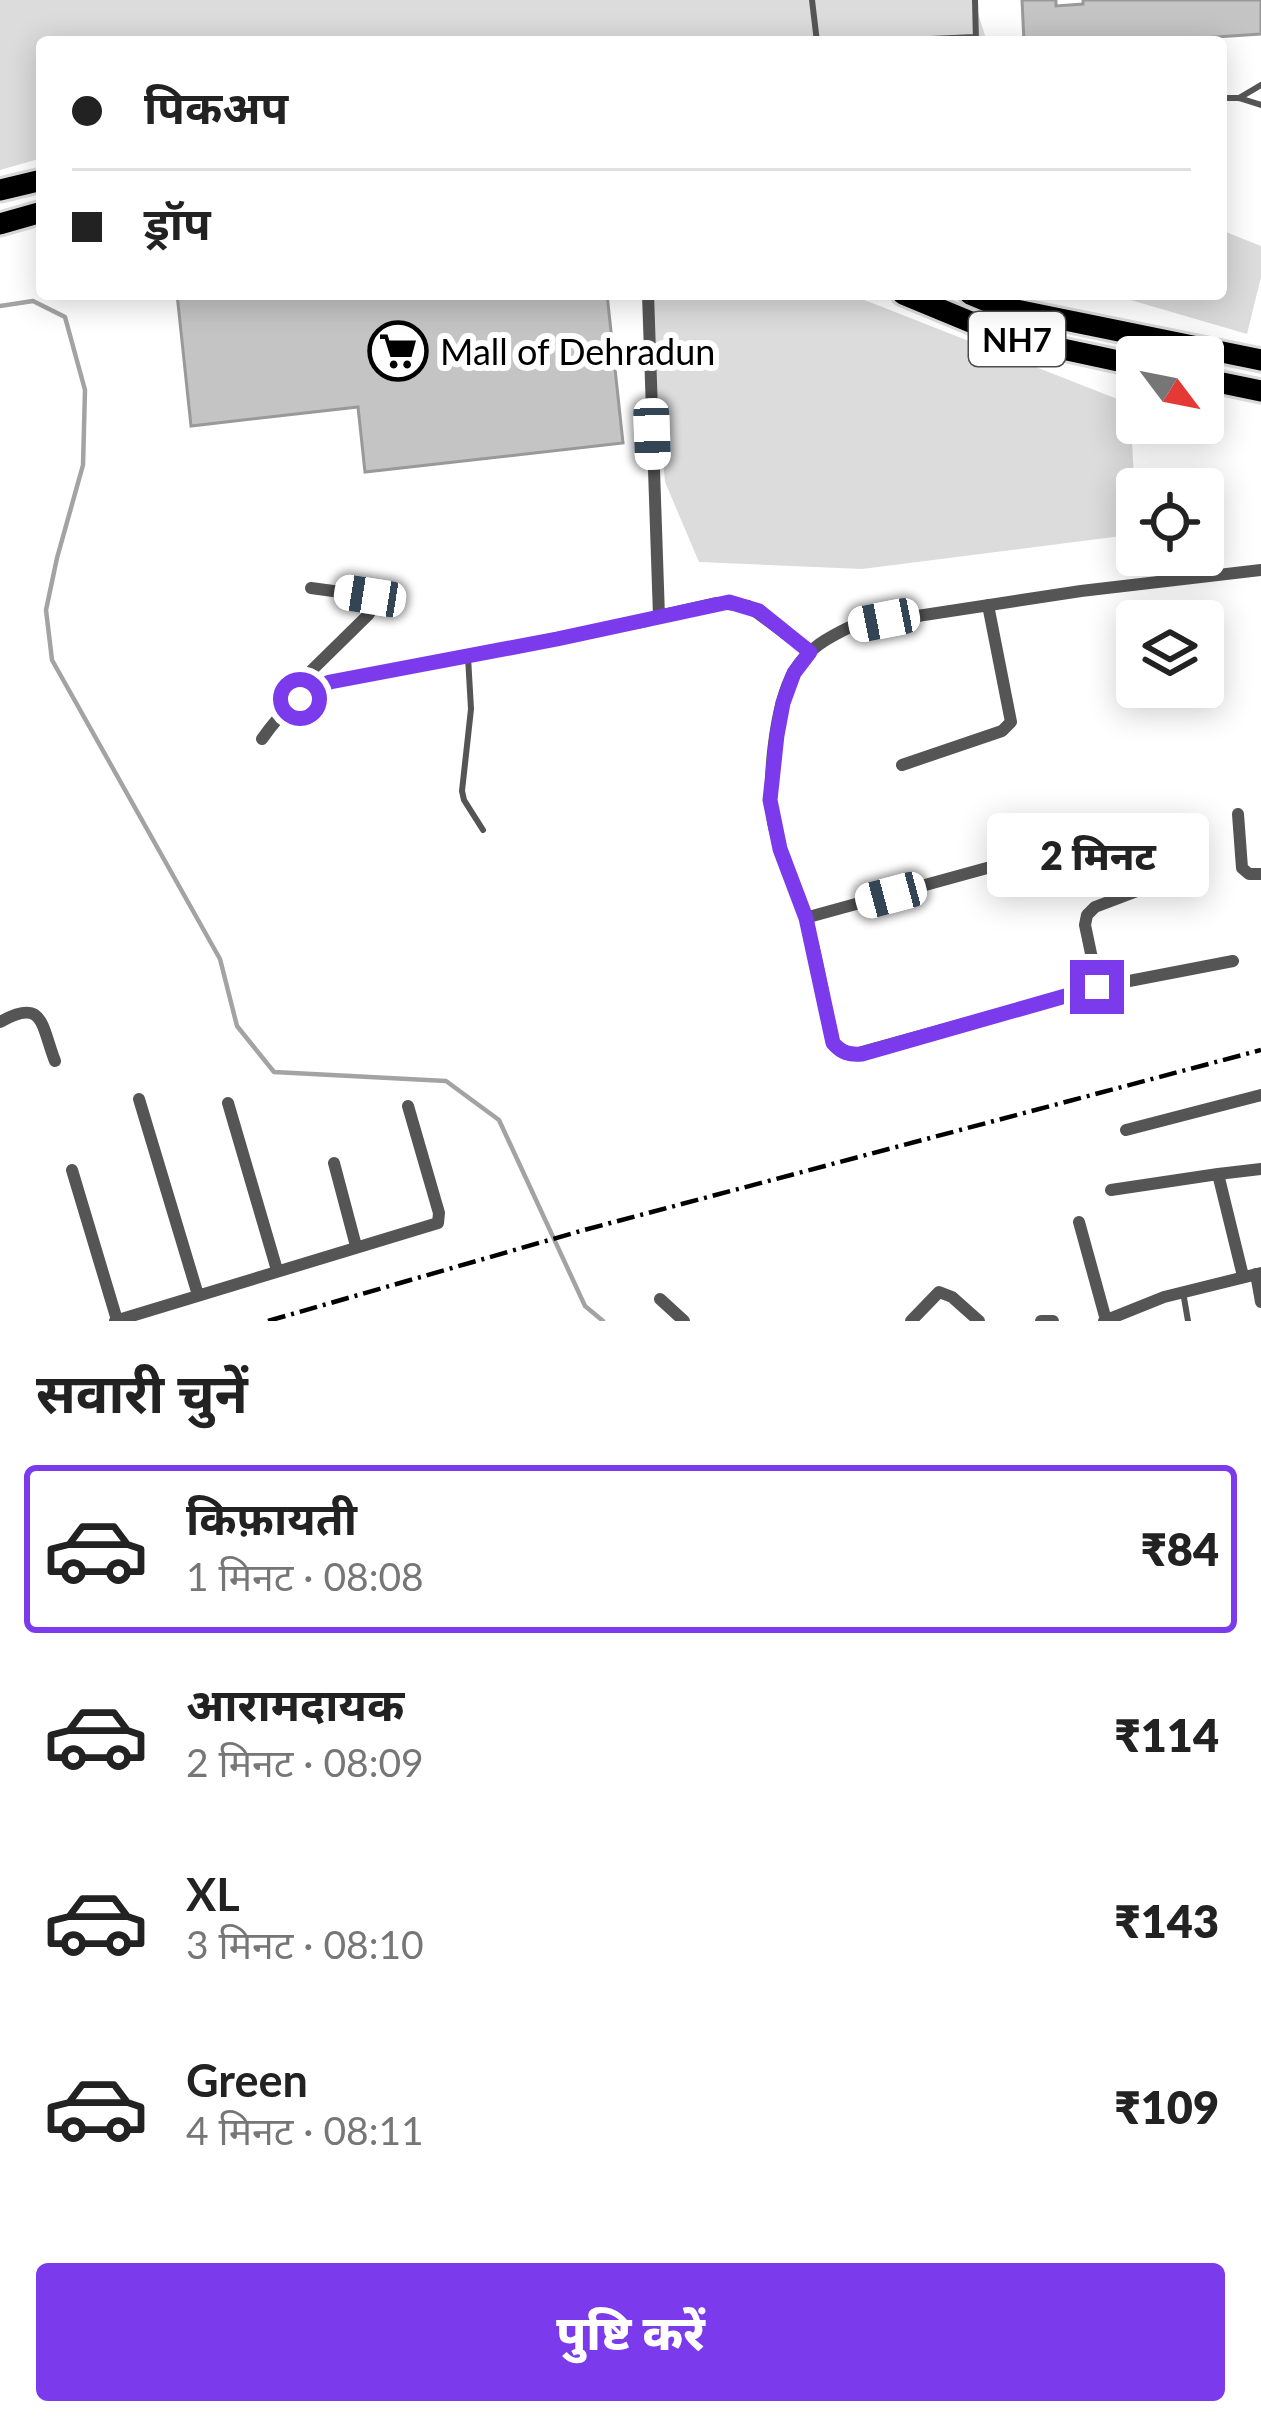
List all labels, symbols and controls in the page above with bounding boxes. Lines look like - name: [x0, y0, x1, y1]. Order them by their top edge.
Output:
- text: पिकअप: [144, 80, 288, 134]
- text: ड्रॉप: [144, 196, 211, 250]
- road number: NH7: [969, 312, 1065, 366]
- supermarket icon: Mall of Dehradun: [367, 320, 429, 382]
- place label: Mall of Dehradun: [440, 329, 715, 373]
- north arrow: [1116, 336, 1224, 444]
- map controls: [1116, 336, 1224, 708]
- car: [633, 397, 671, 471]
- button: locate: [1116, 468, 1224, 576]
- car: [332, 573, 408, 619]
- car: [845, 595, 923, 645]
- button: layers: [1116, 600, 1224, 708]
- route start: [273, 672, 327, 726]
- callout: 2 मिनट: [986, 813, 1208, 897]
- text: 2 मिनट: [1040, 832, 1156, 878]
- car: [852, 868, 930, 922]
- route end: [1070, 960, 1124, 1014]
- text: सवारी चुनें: [36, 1360, 248, 1425]
- text: किफ़ायती: [186, 1491, 357, 1545]
- icon: car: [42, 1495, 150, 1603]
- text: ₹84: [1141, 1522, 1219, 1576]
- text: 1 मिनट · 08:08: [186, 1553, 424, 1599]
- text: आरामदायक: [186, 1677, 404, 1731]
- icon: car: [42, 1681, 150, 1789]
- text: ₹114: [1115, 1708, 1219, 1762]
- text: 2 मिनट · 08:09: [186, 1739, 424, 1785]
- icon: car: [42, 1867, 150, 1975]
- text: XL: [186, 1867, 240, 1921]
- text: ₹143: [1115, 1894, 1219, 1948]
- text: 3 मिनट · 08:10: [186, 1921, 424, 1967]
- icon: car: [42, 2053, 150, 2161]
- text: Green: [186, 2053, 308, 2107]
- text: ₹109: [1115, 2080, 1219, 2134]
- text: 4 मिनट · 08:11: [186, 2107, 424, 2153]
- button: पुष्टि करें: [36, 2263, 1225, 2401]

